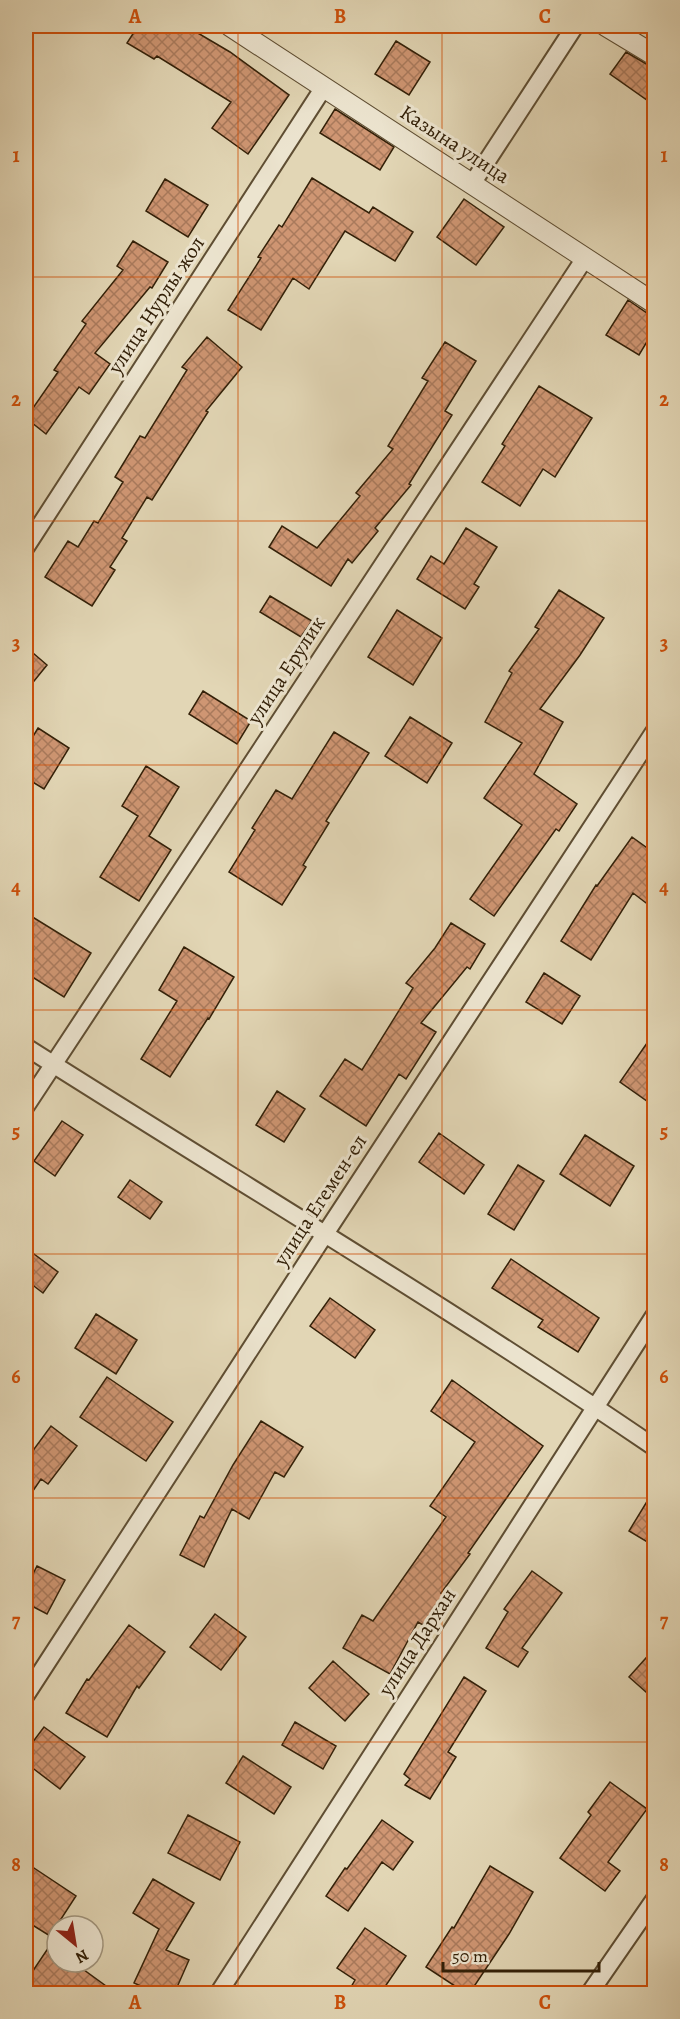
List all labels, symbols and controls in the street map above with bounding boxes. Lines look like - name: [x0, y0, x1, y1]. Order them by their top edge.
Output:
- text: A: [128, 3, 142, 30]
- text: B: [334, 3, 346, 30]
- text: C: [539, 3, 551, 30]
- street label: Казына улица: [395, 98, 516, 190]
- text: 1: [12, 142, 20, 169]
- text: 1: [660, 142, 668, 169]
- street label: улица Нурлы жол: [101, 231, 211, 380]
- text: 2: [11, 386, 21, 413]
- text: 2: [659, 386, 669, 413]
- street label: улица Ерулик: [240, 610, 332, 730]
- text: 3: [12, 630, 20, 657]
- text: 3: [660, 630, 668, 657]
- text: 4: [11, 874, 21, 901]
- text: 4: [659, 874, 669, 901]
- text: 5: [12, 1118, 20, 1145]
- text: 5: [660, 1118, 668, 1145]
- street label: улица Егемен-ел: [266, 1129, 373, 1272]
- text: 6: [11, 1363, 21, 1390]
- text: 6: [659, 1363, 669, 1390]
- street label: улица Дархан: [371, 1583, 462, 1702]
- text: 7: [12, 1607, 21, 1634]
- text: 7: [660, 1607, 669, 1634]
- text: 8: [11, 1851, 21, 1878]
- text: 8: [659, 1851, 669, 1878]
- north arrow: [45, 1914, 105, 1974]
- scale bar: [443, 1935, 599, 1973]
- text: N: [71, 1944, 93, 1969]
- text: 50 m: [452, 1944, 488, 1968]
- text: A: [128, 1989, 142, 2016]
- text: B: [334, 1989, 346, 2016]
- text: C: [539, 1989, 551, 2016]

